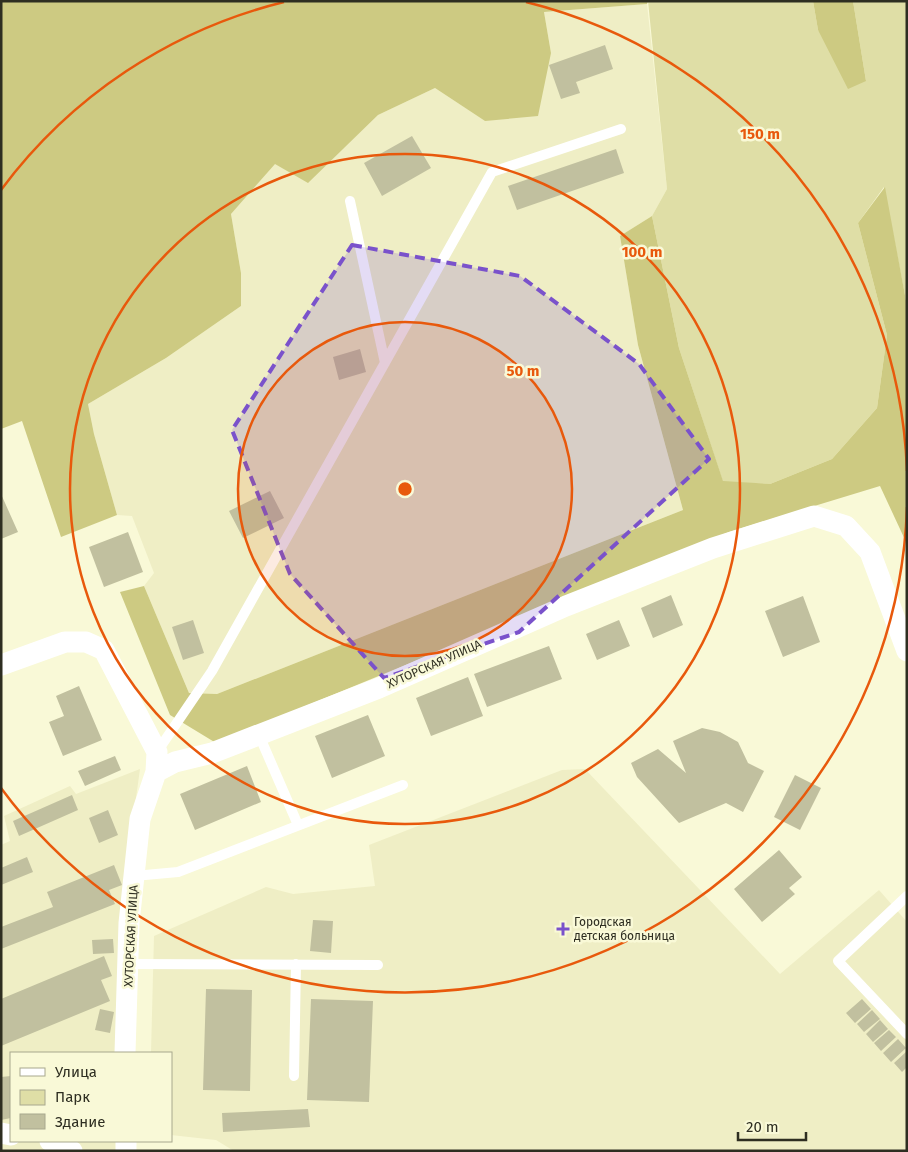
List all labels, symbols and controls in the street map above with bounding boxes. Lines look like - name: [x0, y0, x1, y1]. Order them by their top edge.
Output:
- text: 150 m: [740, 125, 780, 143]
- text: 100 m: [622, 243, 662, 261]
- text: 50 m: [506, 362, 540, 380]
- centre of rings: [396, 480, 414, 498]
- street label: ХУТОРСКАЯ УЛИЦА: [384, 637, 484, 691]
- street label: ХУТОРСКАЯ УЛИЦА: [121, 884, 141, 987]
- place label: Городская детская больница: [574, 915, 675, 943]
- marker: Городская детская больница: [556, 922, 570, 936]
- legend: [10, 1052, 172, 1142]
- text: Улица: [55, 1063, 97, 1081]
- text: Парк: [55, 1088, 90, 1106]
- scale bar: [738, 1110, 806, 1142]
- text: Здание: [55, 1113, 105, 1131]
- text: 20 m: [746, 1118, 779, 1136]

